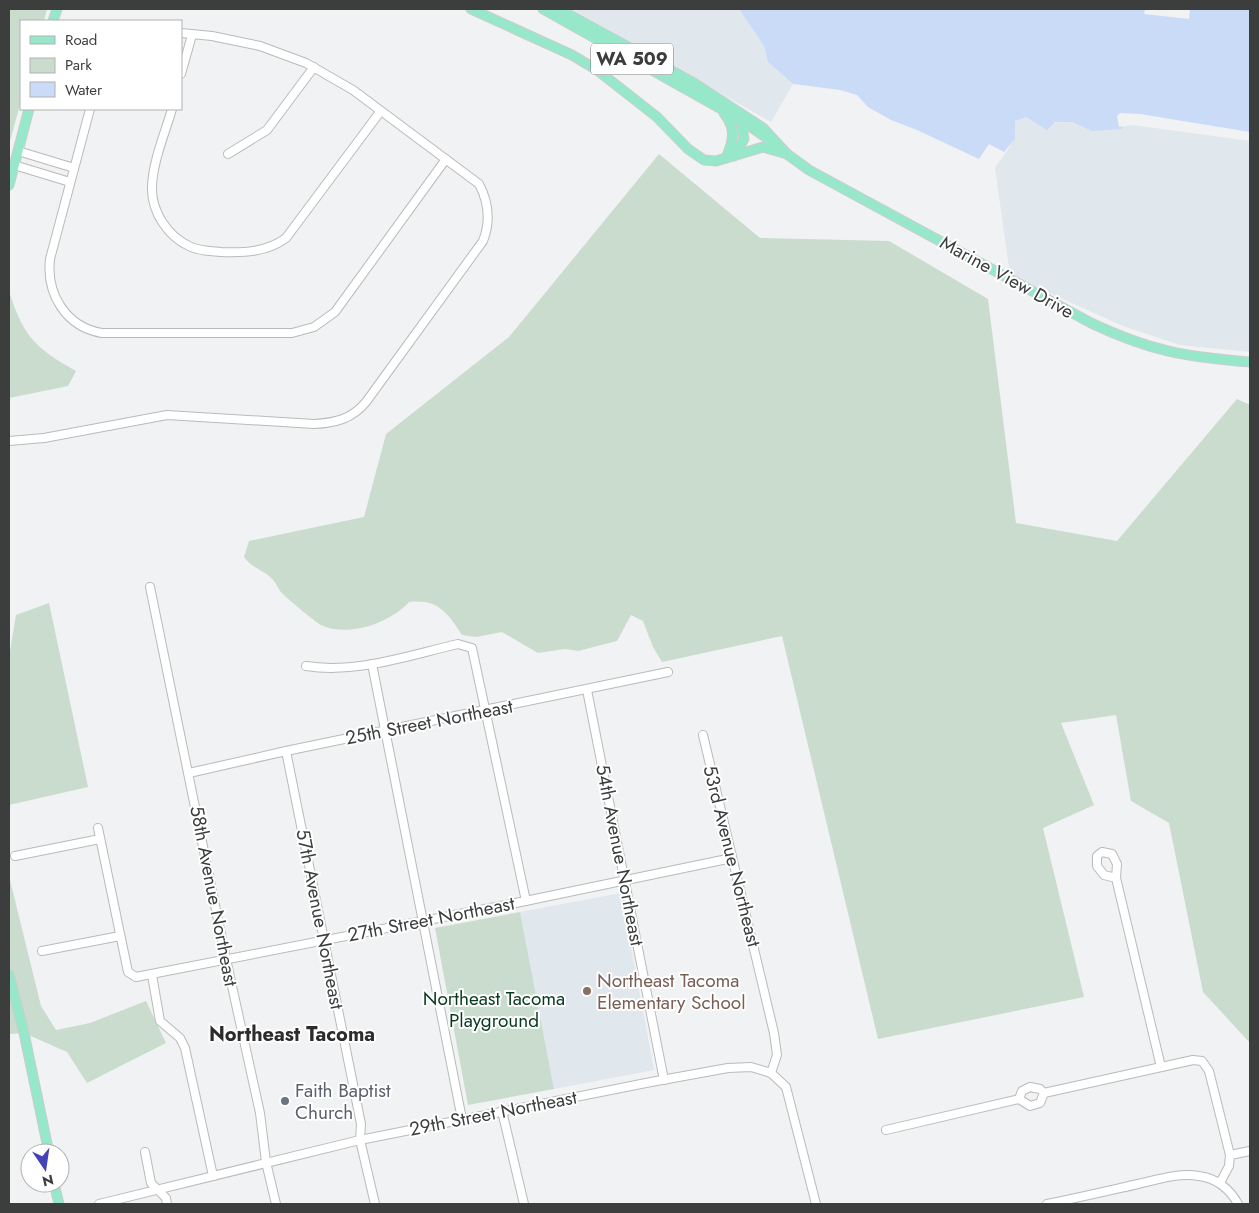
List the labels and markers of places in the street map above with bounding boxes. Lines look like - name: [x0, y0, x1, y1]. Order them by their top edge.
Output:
- place label: Northeast Tacoma Elementary School: [597, 967, 746, 1016]
- marker: Northeast Tacoma Elementary School: [581, 985, 593, 997]
- place label: Faith Baptist Church: [295, 1077, 391, 1126]
- marker: Faith Baptist Church: [279, 1095, 291, 1107]

